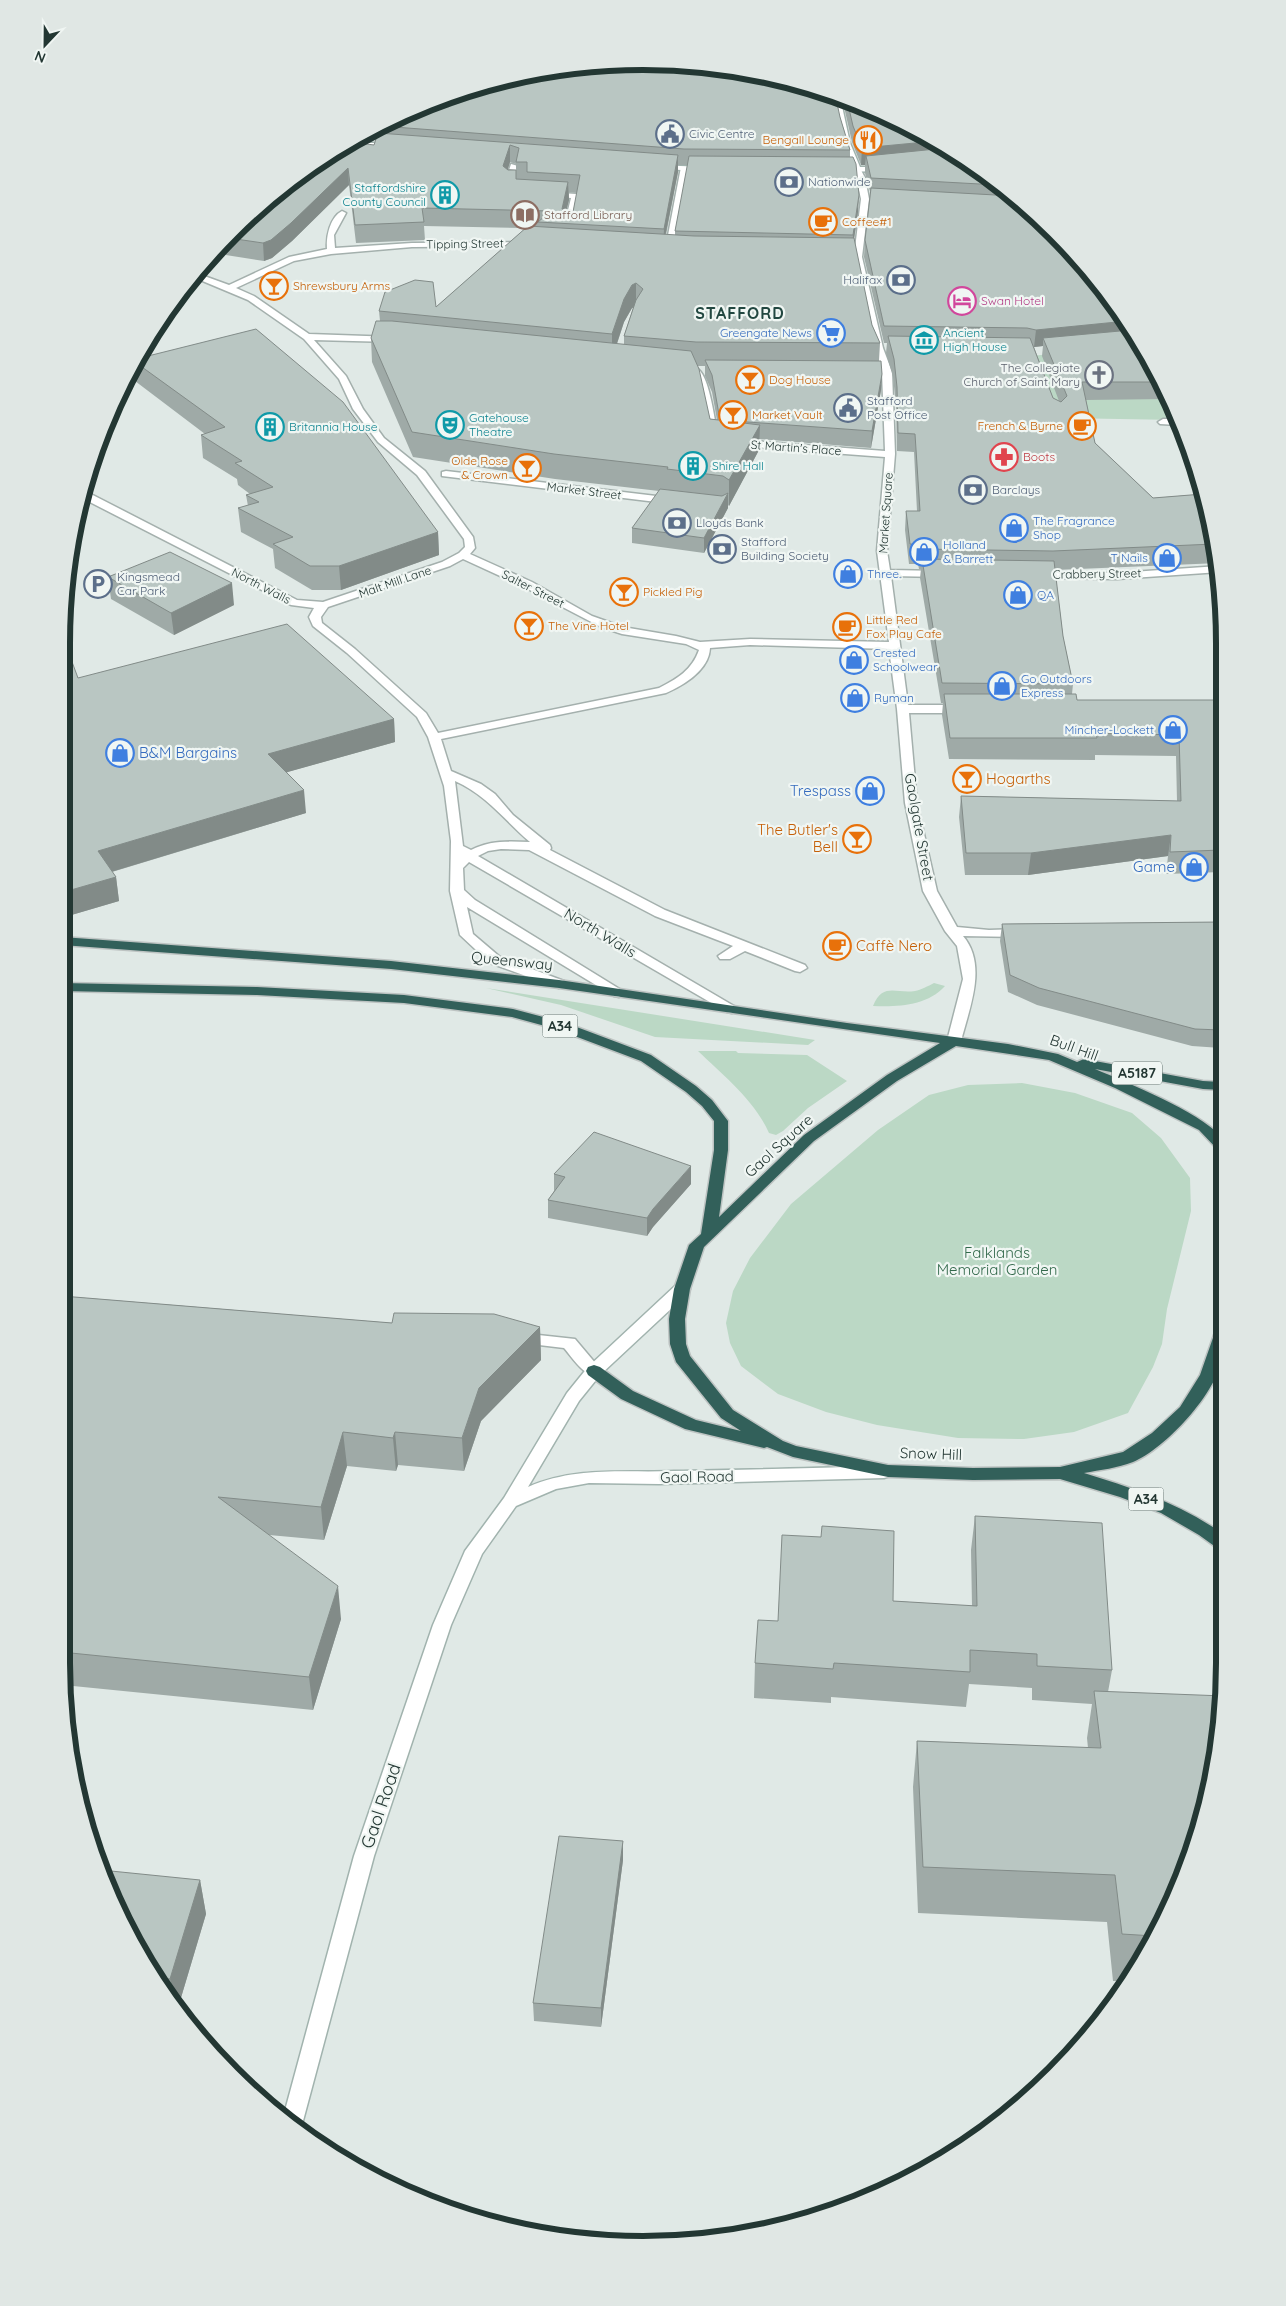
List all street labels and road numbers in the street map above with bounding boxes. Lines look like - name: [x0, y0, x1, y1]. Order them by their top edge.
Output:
- street label: Tipping Street: [426, 235, 504, 252]
- street label: St Martin's Place: [750, 437, 842, 458]
- street label: Market Square: [875, 472, 896, 554]
- street label: Market Street: [546, 478, 622, 503]
- street label: Malt Mill Lane: [356, 562, 433, 601]
- street label: North Walls: [229, 564, 294, 607]
- street label: Crabbery Street: [1053, 565, 1141, 582]
- street label: Salter Street: [499, 566, 567, 611]
- street label: Gaolgate Street: [901, 772, 938, 882]
- street label: North Walls: [561, 904, 640, 962]
- street label: Queensway: [470, 947, 554, 974]
- road number: A34: [542, 1014, 578, 1038]
- street label: Bull Hill: [1047, 1030, 1101, 1065]
- road number: A5187: [1112, 1062, 1162, 1084]
- street label: Gaol Square: [741, 1110, 817, 1181]
- street label: Snow Hill: [899, 1443, 963, 1464]
- street label: Gaol Road: [660, 1466, 734, 1487]
- road number: A34: [1128, 1488, 1164, 1510]
- street label: Gaol Road: [355, 1760, 406, 1851]

